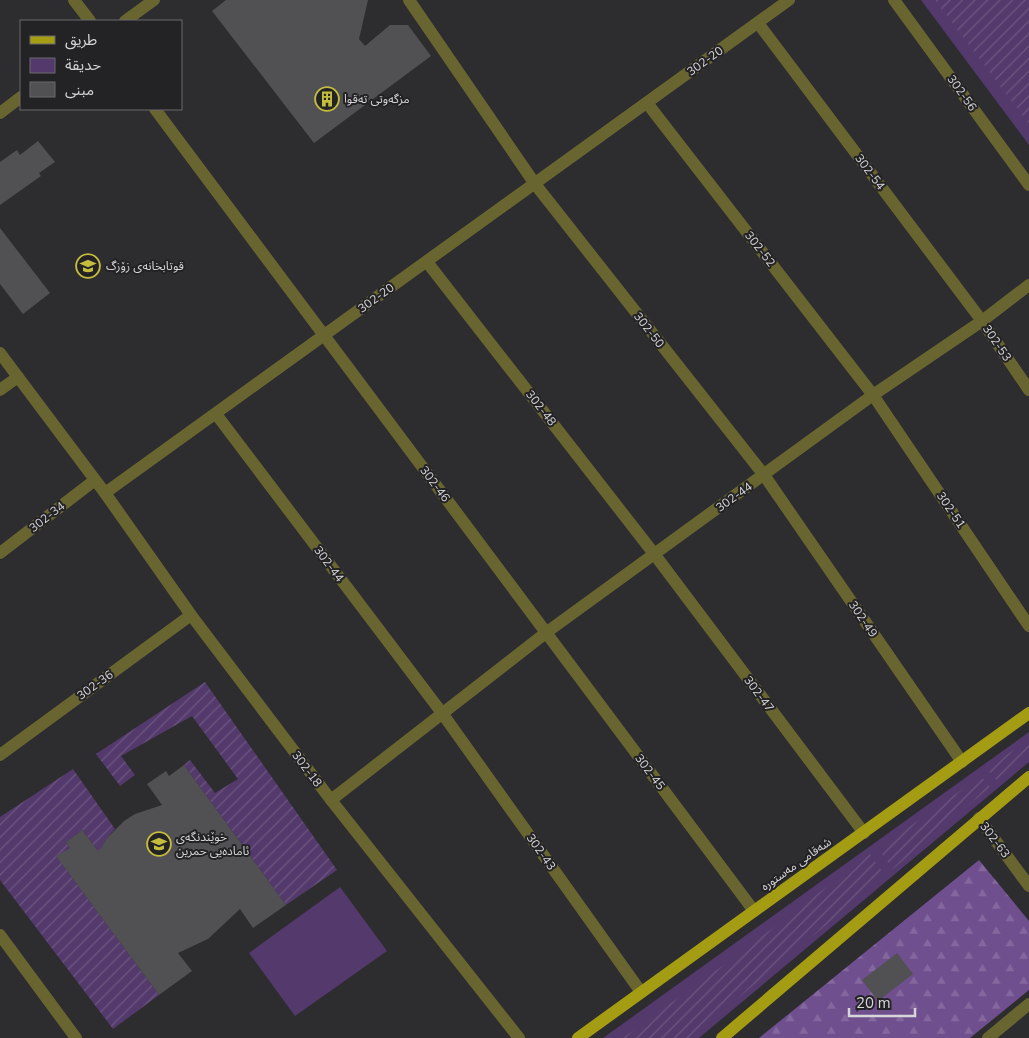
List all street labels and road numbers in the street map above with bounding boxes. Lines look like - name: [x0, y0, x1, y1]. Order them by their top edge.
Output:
- street label: 302-20: [684, 42, 726, 80]
- street label: 302-56: [943, 72, 981, 114]
- street label: 302-54: [851, 151, 889, 193]
- street label: 302-52: [741, 228, 779, 270]
- street label: 302-20: [355, 279, 397, 317]
- street label: 302-50: [630, 309, 668, 351]
- street label: 302-53: [979, 321, 1015, 365]
- street label: 302-48: [522, 387, 560, 429]
- street label: 302-46: [416, 463, 454, 505]
- street label: 302-44: [713, 478, 755, 516]
- street label: 302-51: [933, 488, 969, 532]
- street label: 302-34: [26, 498, 68, 536]
- street label: 302-44: [310, 543, 348, 585]
- street label: 302-49: [845, 597, 881, 641]
- street label: 302-36: [74, 666, 116, 704]
- street label: 302-47: [740, 673, 778, 715]
- street label: 302-18: [288, 748, 326, 790]
- street label: 302-45: [631, 751, 669, 793]
- street label: 302-63: [976, 819, 1014, 861]
- street label: 302-43: [523, 831, 559, 873]
- street label: شەقامی مەستورە: [758, 834, 834, 894]

